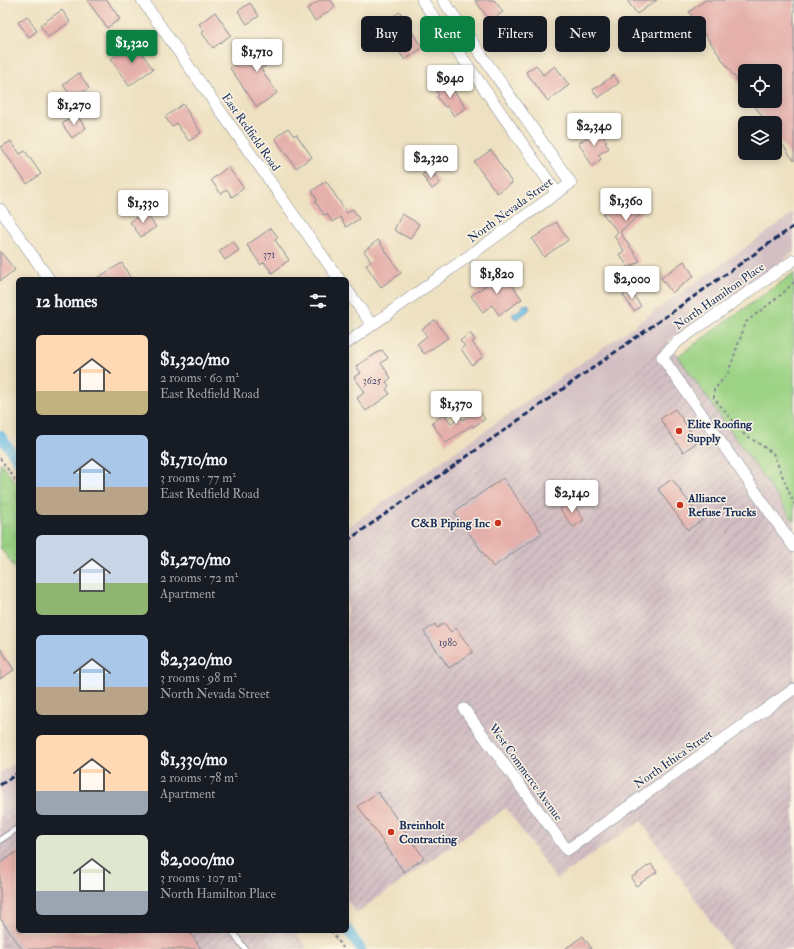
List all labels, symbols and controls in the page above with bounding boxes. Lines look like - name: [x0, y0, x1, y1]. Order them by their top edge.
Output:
- chip: Buy: [361, 16, 412, 52]
- chip: Rent: [420, 16, 475, 52]
- chip: Filters: [483, 16, 547, 52]
- chip: New: [555, 16, 610, 52]
- chip: Apartment: [618, 16, 706, 52]
- pin: $1,320: [99, 30, 165, 64]
- text: $1,320: [115, 35, 149, 51]
- pin: $1,710: [224, 39, 290, 73]
- text: $1,710: [241, 44, 273, 60]
- map controls: [738, 64, 782, 160]
- button: locate: [738, 64, 782, 108]
- pin: $940: [426, 65, 474, 99]
- text: $940: [436, 70, 464, 86]
- street label: East Redfield Road: [218, 90, 283, 174]
- pin: $1,270: [41, 92, 107, 126]
- text: $1,270: [57, 97, 91, 113]
- pin: $2,340: [561, 113, 627, 147]
- button: layers: [738, 116, 782, 160]
- text: $2,340: [576, 118, 612, 134]
- pin: $2,320: [398, 145, 464, 179]
- text: $2,320: [413, 150, 449, 166]
- street label: North Nevada Street: [465, 175, 556, 246]
- pin: $1,360: [593, 188, 659, 222]
- pin: $1,330: [110, 190, 176, 224]
- text: $1,360: [609, 193, 643, 209]
- text: $1,330: [127, 195, 159, 211]
- house number: 371: [263, 249, 275, 261]
- street label: North Hamilton Place: [671, 260, 767, 333]
- pin: $1,820: [464, 261, 530, 295]
- text: $1,820: [480, 266, 514, 282]
- pin: $2,000: [599, 266, 665, 300]
- text: $2,000: [613, 271, 651, 287]
- icon: filters: [307, 290, 329, 312]
- text: 12 homes: [36, 291, 97, 312]
- text: $1,320/mo: [160, 349, 229, 370]
- icon: home: [68, 351, 116, 399]
- text: 2 rooms · 60 m²: [160, 370, 239, 386]
- house number: 3625: [363, 375, 382, 387]
- text: East Redfield Road: [160, 386, 259, 402]
- pin: $1,370: [423, 391, 489, 425]
- text: $1,370: [440, 396, 472, 412]
- place label: Elite Roofing Supply: [687, 417, 753, 446]
- marker: Elite Roofing Supply: [674, 426, 684, 436]
- text: $1,710/mo: [160, 449, 227, 470]
- icon: home: [68, 451, 116, 499]
- text: 3 rooms · 77 m²: [160, 470, 236, 486]
- pin: $2,140: [539, 480, 605, 514]
- text: $2,140: [554, 485, 590, 501]
- text: East Redfield Road: [160, 486, 259, 502]
- place label: Alliance Refuse Trucks: [687, 491, 756, 520]
- marker: Alliance Refuse Trucks: [675, 500, 685, 510]
- place label: C&B Piping Inc: [411, 516, 490, 531]
- marker: C&B Piping Inc: [493, 518, 503, 528]
- text: $1,270/mo: [160, 549, 231, 570]
- icon: home: [68, 551, 116, 599]
- text: 2 rooms · 72 m²: [160, 570, 238, 586]
- text: Apartment: [160, 586, 216, 602]
- house number: 1980: [439, 637, 457, 649]
- text: $2,320/mo: [160, 649, 232, 670]
- icon: home: [68, 651, 116, 699]
- text: 3 rooms · 98 m²: [160, 670, 237, 686]
- text: North Nevada Street: [160, 686, 270, 702]
- street label: West Commerce Avenue: [485, 720, 566, 824]
- street label: North Ithica Street: [631, 727, 716, 792]
- text: $1,330/mo: [160, 749, 227, 770]
- icon: home: [68, 751, 116, 799]
- text: 2 rooms · 78 m²: [160, 770, 238, 786]
- text: Apartment: [160, 786, 216, 802]
- place label: Breinholt Contracting: [399, 818, 458, 847]
- marker: Breinholt Contracting: [386, 827, 396, 837]
- text: $2,000/mo: [160, 849, 234, 870]
- icon: home: [68, 851, 116, 899]
- text: 3 rooms · 107 m²: [160, 870, 241, 886]
- text: North Hamilton Place: [160, 886, 276, 902]

